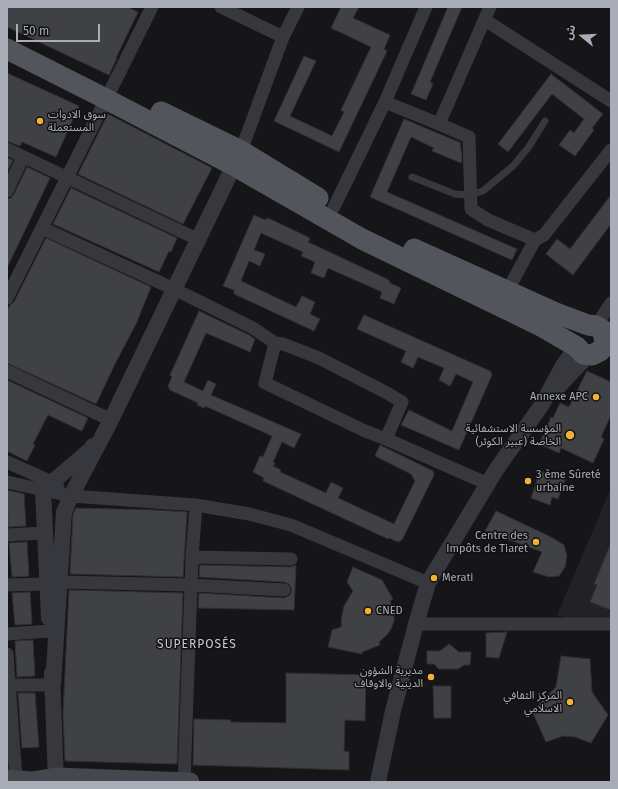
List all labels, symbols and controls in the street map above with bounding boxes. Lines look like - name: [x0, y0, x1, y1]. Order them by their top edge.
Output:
- scale bar: [18, 16, 102, 42]
- north arrow: [562, 16, 602, 56]
- text: ش: [562, 23, 579, 41]
- text: 50 m: [23, 24, 49, 38]
- place label: سوق الادوات المستعملة: [48, 108, 106, 134]
- marker: سوق الادوات المستعملة: [35, 116, 45, 126]
- place label: Annexe APC: [530, 390, 588, 404]
- marker: Annexe APC: [591, 392, 601, 402]
- place label: المؤسسة الاستشفائية الخاصة (عبير الكوثر): [466, 422, 561, 448]
- marker: المؤسسة الاستشفائية الخاصة (عبير الكوثر): [564, 429, 576, 441]
- place label: 3 ème Sûreté urbaine: [536, 468, 601, 494]
- marker: 3 ème Sûreté urbaine: [523, 476, 533, 486]
- place label: Centre des Impôts de Tiaret: [446, 529, 528, 555]
- marker: Centre des Impôts de Tiaret: [531, 537, 541, 547]
- place label: Merati: [442, 571, 473, 585]
- marker: Merati: [429, 573, 439, 583]
- place label: CNED: [376, 604, 403, 618]
- marker: CNED: [363, 606, 373, 616]
- district label: SUPERPOSÉS: [157, 638, 237, 652]
- place label: مديرية الشؤون الدينية والاوقاف: [354, 664, 423, 690]
- marker: مديرية الشؤون الدينية والاوقاف: [426, 672, 436, 682]
- place label: المركز الثقافي الاسلامي: [503, 689, 562, 715]
- marker: المركز الثقافي الاسلامي: [565, 697, 575, 707]

